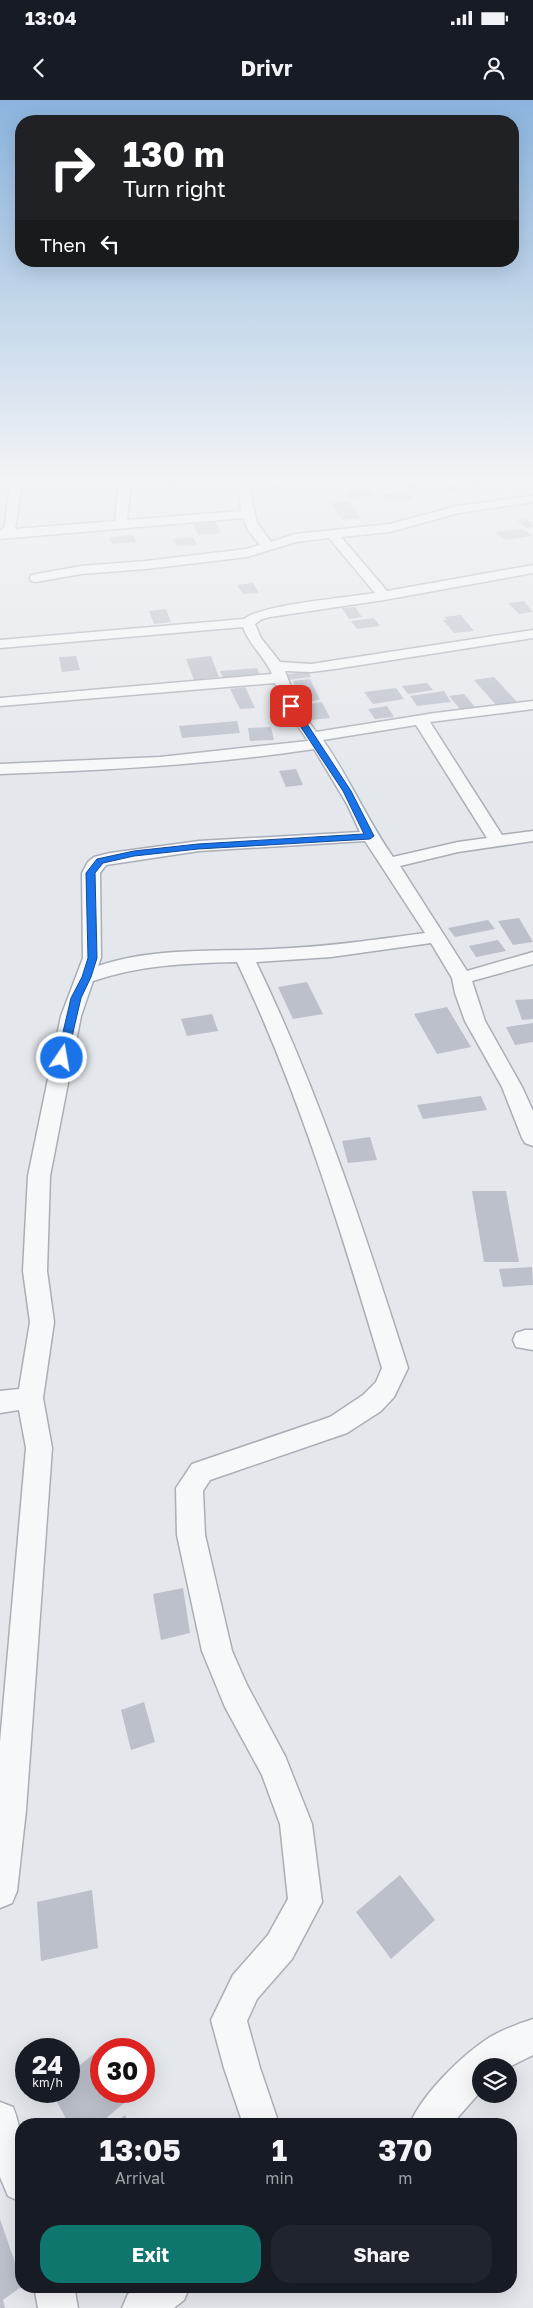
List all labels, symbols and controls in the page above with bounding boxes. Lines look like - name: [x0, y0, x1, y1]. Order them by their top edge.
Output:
- text: 13:04: [25, 6, 77, 29]
- icon: back: [25, 54, 53, 82]
- text: Drivr: [240, 54, 293, 81]
- icon: person: [480, 54, 508, 82]
- text: 130 m: [123, 133, 225, 175]
- icon: right: [40, 135, 105, 200]
- text: Turn right: [123, 175, 226, 202]
- icon: left: [96, 230, 124, 258]
- text: Then: [40, 233, 86, 256]
- pin: [270, 685, 312, 727]
- icon: arrive: [277, 692, 305, 720]
- position arrow: [35, 1031, 87, 1083]
- speed limit sign: 30: [90, 2038, 155, 2103]
- text: 24: [32, 2049, 63, 2080]
- map controls: [472, 2058, 517, 2103]
- button: layers: [472, 2058, 517, 2103]
- text: km/h: [32, 2075, 63, 2090]
- text: 13:05: [100, 2132, 181, 2168]
- text: 1: [272, 2132, 287, 2168]
- text: 370: [378, 2132, 432, 2168]
- text: Arrival: [115, 2168, 165, 2188]
- text: min: [265, 2168, 294, 2188]
- text: m: [398, 2168, 412, 2188]
- button: Exit: [40, 2225, 261, 2283]
- button: Share: [271, 2225, 492, 2283]

